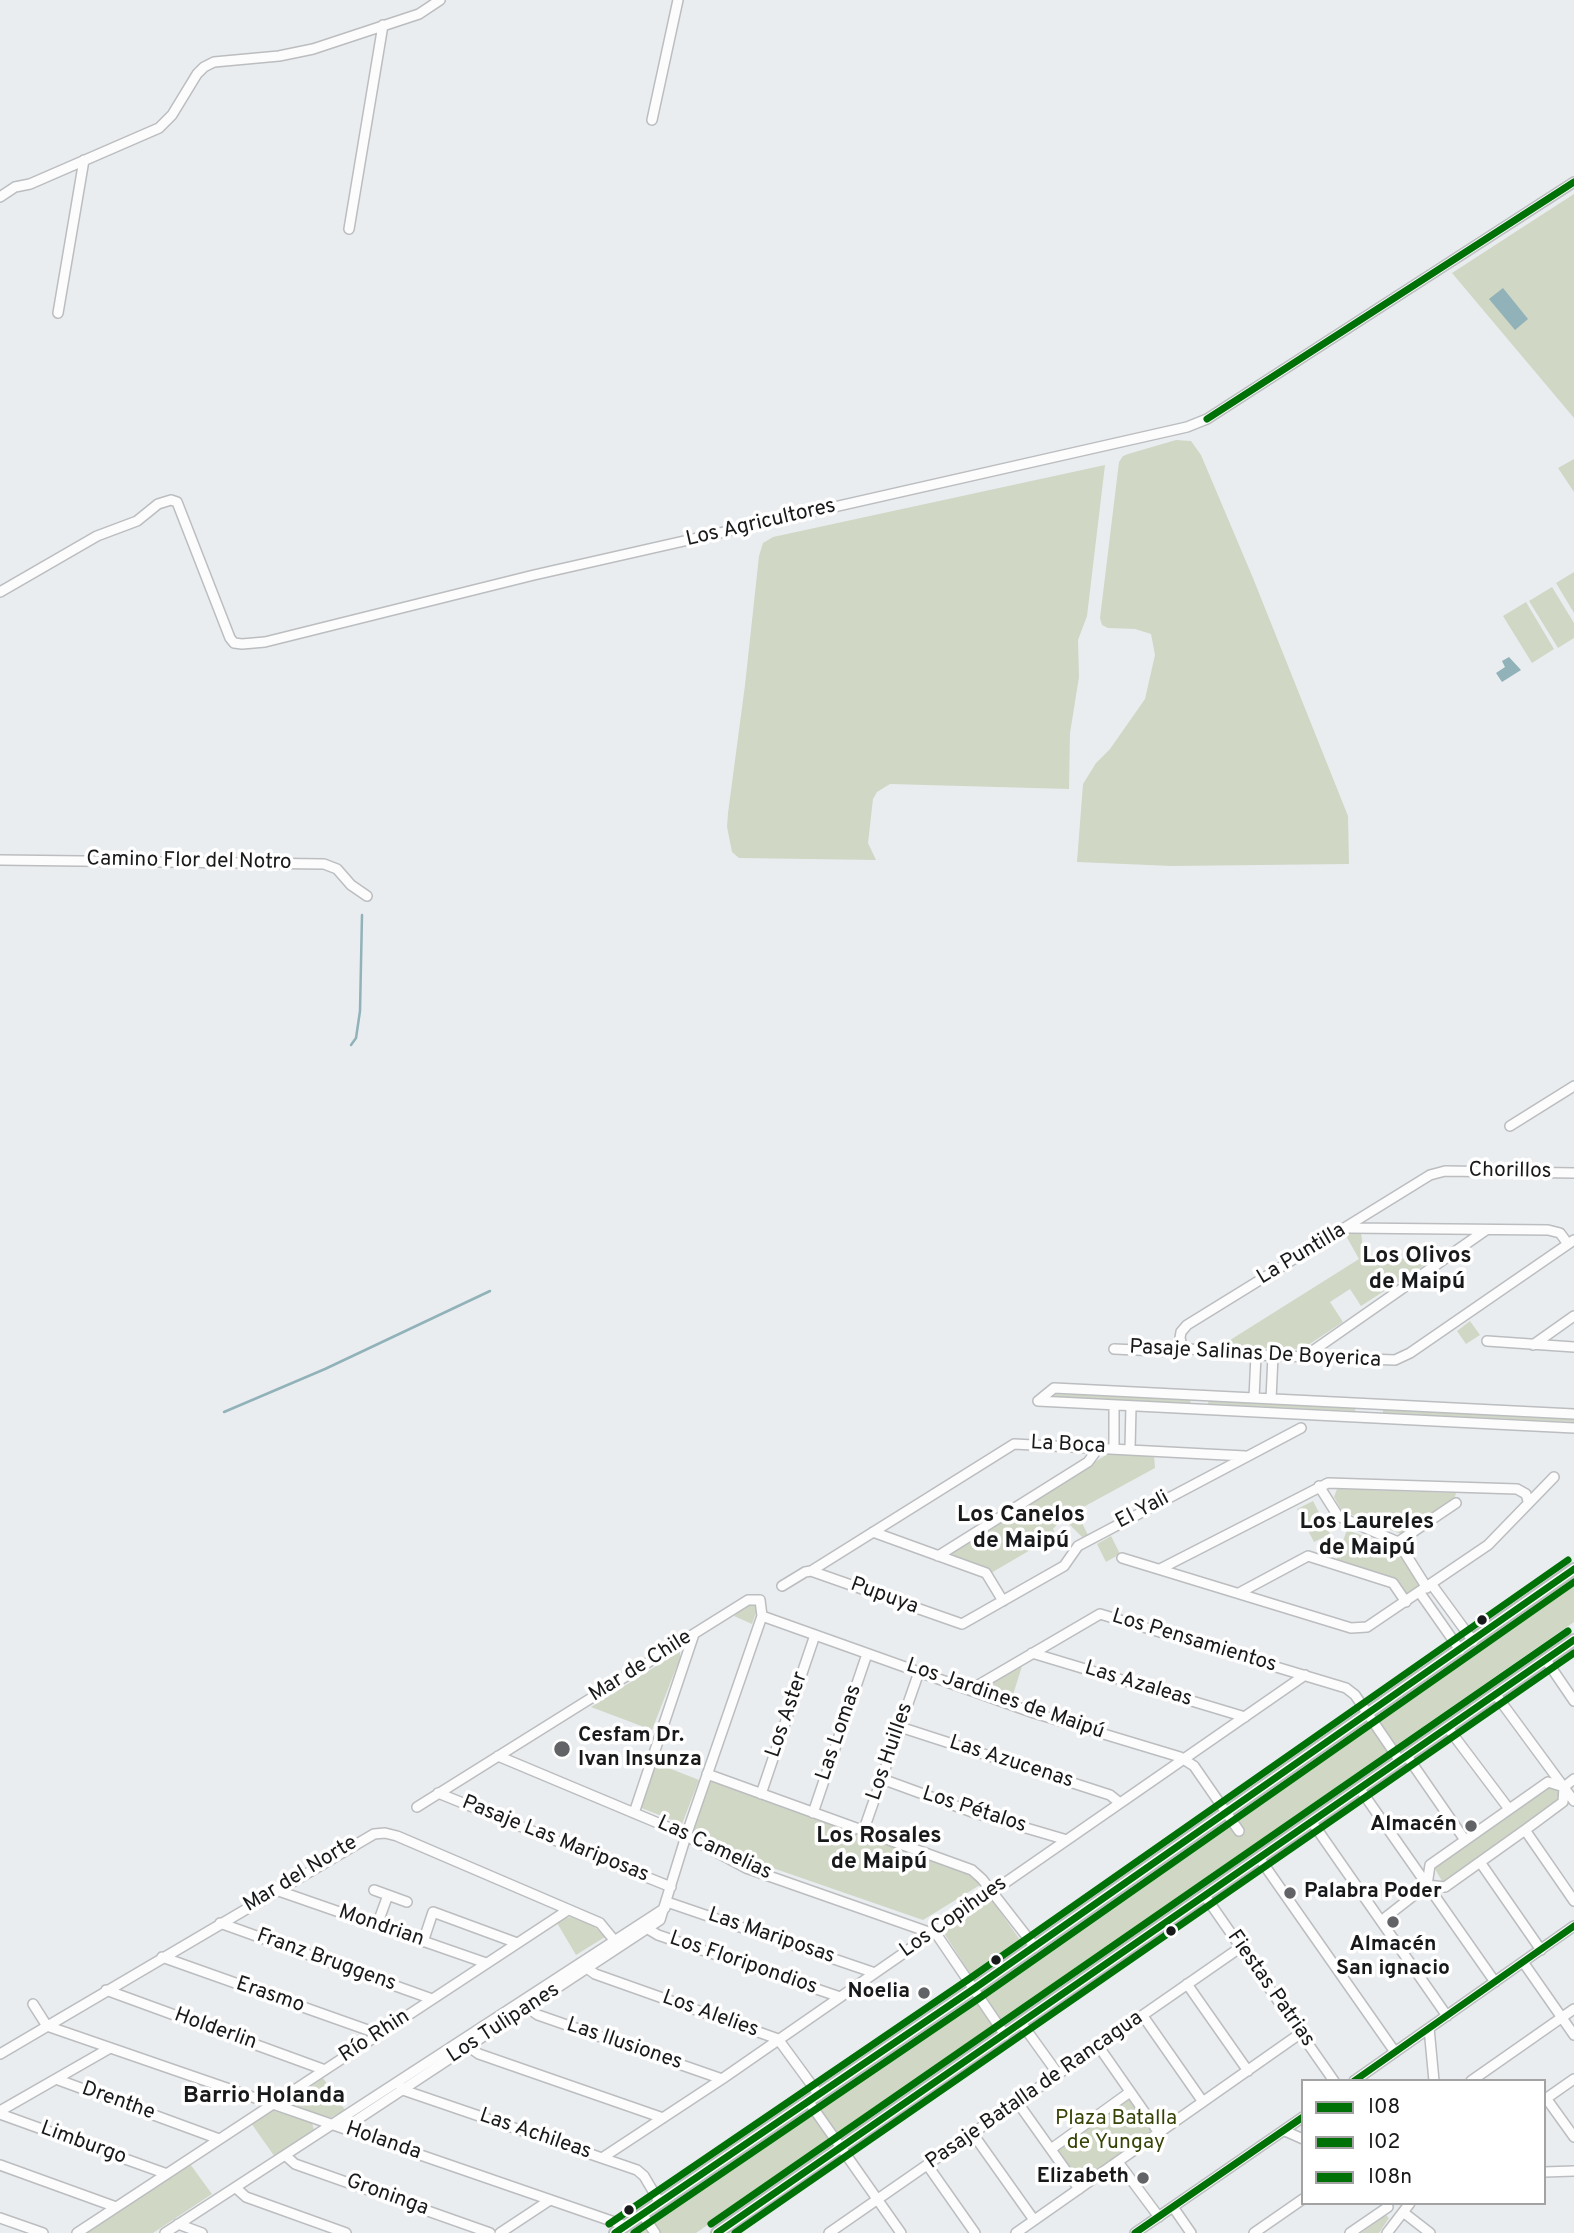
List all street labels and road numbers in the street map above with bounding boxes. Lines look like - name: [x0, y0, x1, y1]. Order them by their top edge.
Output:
- street label: Los Agricultores: [684, 495, 838, 553]
- street label: Camino Flor del Notro: [86, 848, 292, 876]
- street label: Chorillos: [1468, 1159, 1552, 1185]
- street label: La Puntilla: [1253, 1219, 1351, 1291]
- street label: Pasaje Salinas De Boyerica: [1128, 1336, 1382, 1374]
- street label: La Boca: [1030, 1431, 1106, 1461]
- street label: El Yali: [1112, 1487, 1174, 1535]
- street label: Pupuya: [847, 1573, 921, 1621]
- street label: Los Pensamientos: [1109, 1605, 1279, 1679]
- street label: Mar de Chile: [585, 1626, 697, 1708]
- street label: Los Jardines de Maipú: [903, 1654, 1107, 1746]
- street label: Las Azaleas: [1081, 1657, 1195, 1713]
- street label: Los Aster: [762, 1669, 814, 1761]
- street label: Las Lomas: [812, 1682, 868, 1784]
- street label: Los Huilles: [863, 1700, 919, 1804]
- street label: Las Azucenas: [946, 1731, 1076, 1795]
- street label: Los Pétalos: [919, 1782, 1029, 1840]
- street label: Pasaje Las Mariposas: [458, 1791, 652, 1889]
- street label: Las Camelias: [653, 1811, 775, 1887]
- street label: Mar del Norte: [240, 1831, 362, 1919]
- street label: Los Copihues: [896, 1872, 1012, 1964]
- street label: Mondrian: [335, 1901, 427, 1953]
- street label: Las Mariposas: [704, 1903, 838, 1971]
- street label: Franz Bruggens: [253, 1924, 399, 1998]
- street label: Fiestas Patrias: [1221, 1926, 1319, 2052]
- street label: Los Floripondios: [666, 1927, 820, 2001]
- street label: Erasmo: [232, 1973, 308, 2019]
- street label: Los Tulipanes: [443, 1978, 565, 2070]
- street label: Los Alelies: [658, 1986, 762, 2044]
- street label: Holderlin: [170, 2003, 260, 2057]
- street label: Río Rhin: [335, 2005, 415, 2069]
- street label: Pasaje Batalla de Rancagua: [922, 2006, 1148, 2176]
- street label: Las Ilusiones: [563, 2013, 685, 2077]
- street label: Drenthe: [78, 2077, 158, 2127]
- street label: Las Achileas: [476, 2104, 594, 2166]
- street label: Limburgo: [37, 2117, 129, 2171]
- street label: Holanda: [342, 2117, 424, 2167]
- street label: Groninga: [342, 2169, 432, 2223]

